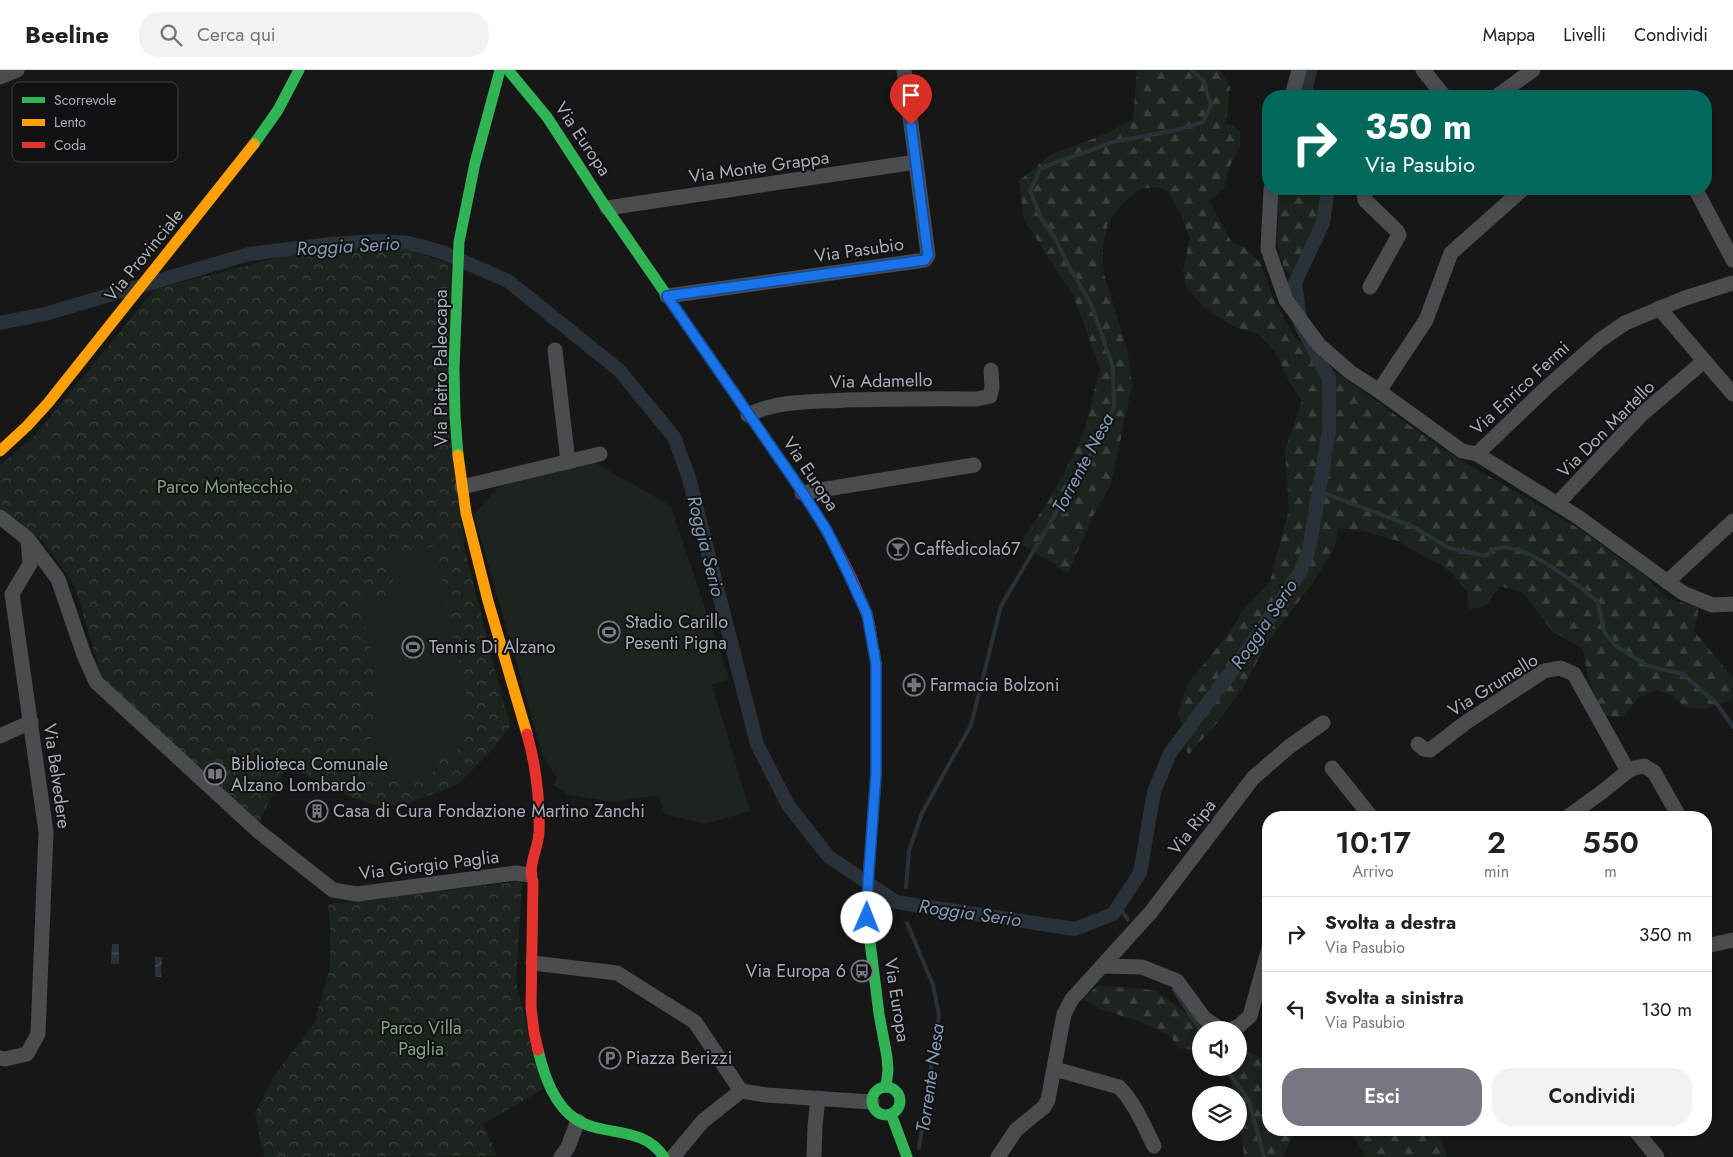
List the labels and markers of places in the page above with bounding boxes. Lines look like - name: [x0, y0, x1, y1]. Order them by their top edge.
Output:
- pin: [890, 74, 932, 125]
- place label: Caffèdicola67: [914, 536, 1021, 562]
- bar icon: Caffèdicola67: [886, 537, 910, 561]
- place label: Stadio Carillo Pesenti Pigna: [625, 609, 728, 656]
- sports icon: Stadio Carillo Pesenti Pigna: [597, 620, 621, 644]
- place label: Tennis Di Alzano: [429, 634, 556, 660]
- sports icon: Tennis Di Alzano: [401, 635, 425, 659]
- place label: Farmacia Bolzoni: [930, 672, 1059, 698]
- pharmacy icon: Farmacia Bolzoni: [902, 673, 926, 697]
- place label: Biblioteca Comunale Alzano Lombardo: [231, 751, 388, 798]
- library icon: Biblioteca Comunale Alzano Lombardo: [203, 762, 227, 786]
- place label: Casa di Cura Fondazione Martino Zanchi: [333, 798, 645, 824]
- building icon: Casa di Cura Fondazione Martino Zanchi: [305, 799, 329, 823]
- place label: Via Europa 6: [746, 958, 846, 984]
- bus stop icon: Via Europa 6: [850, 959, 874, 983]
- place label: Piazza Berizzi: [626, 1045, 732, 1071]
- parking icon: Piazza Berizzi: [598, 1046, 622, 1070]

